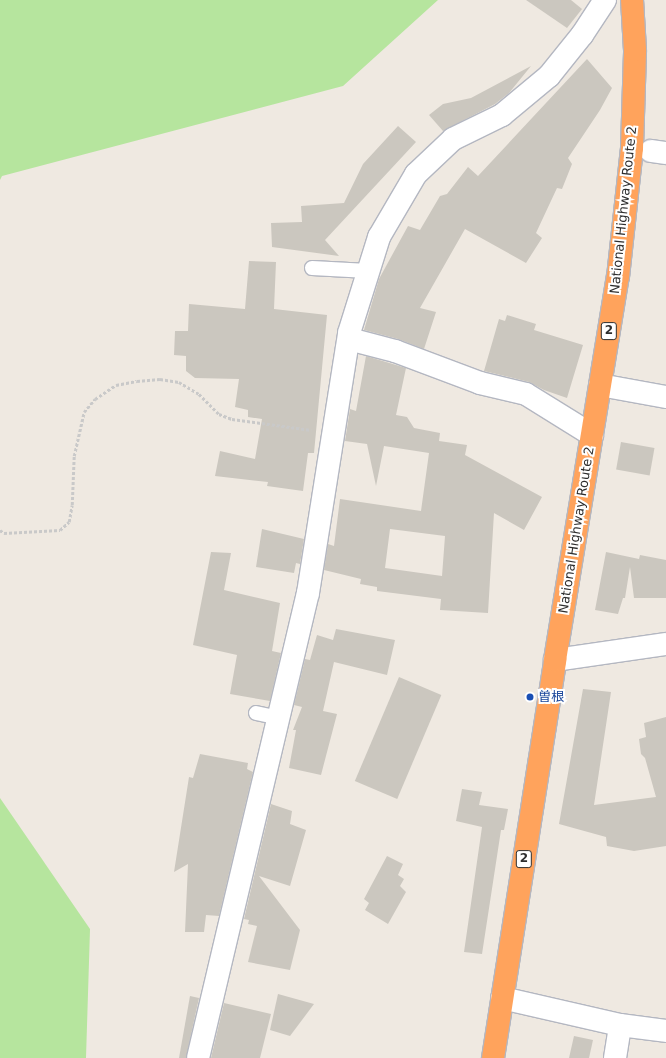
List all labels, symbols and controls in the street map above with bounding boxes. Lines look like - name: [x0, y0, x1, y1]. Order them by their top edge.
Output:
- street label: National Highway Route 2: [607, 125, 641, 295]
- road number: 2: [600, 321, 618, 341]
- street label: National Highway Route 2: [556, 445, 598, 615]
- place label: 曽根: [538, 689, 564, 705]
- marker: 曽根: [525, 692, 535, 702]
- road number: 2: [515, 849, 533, 869]

